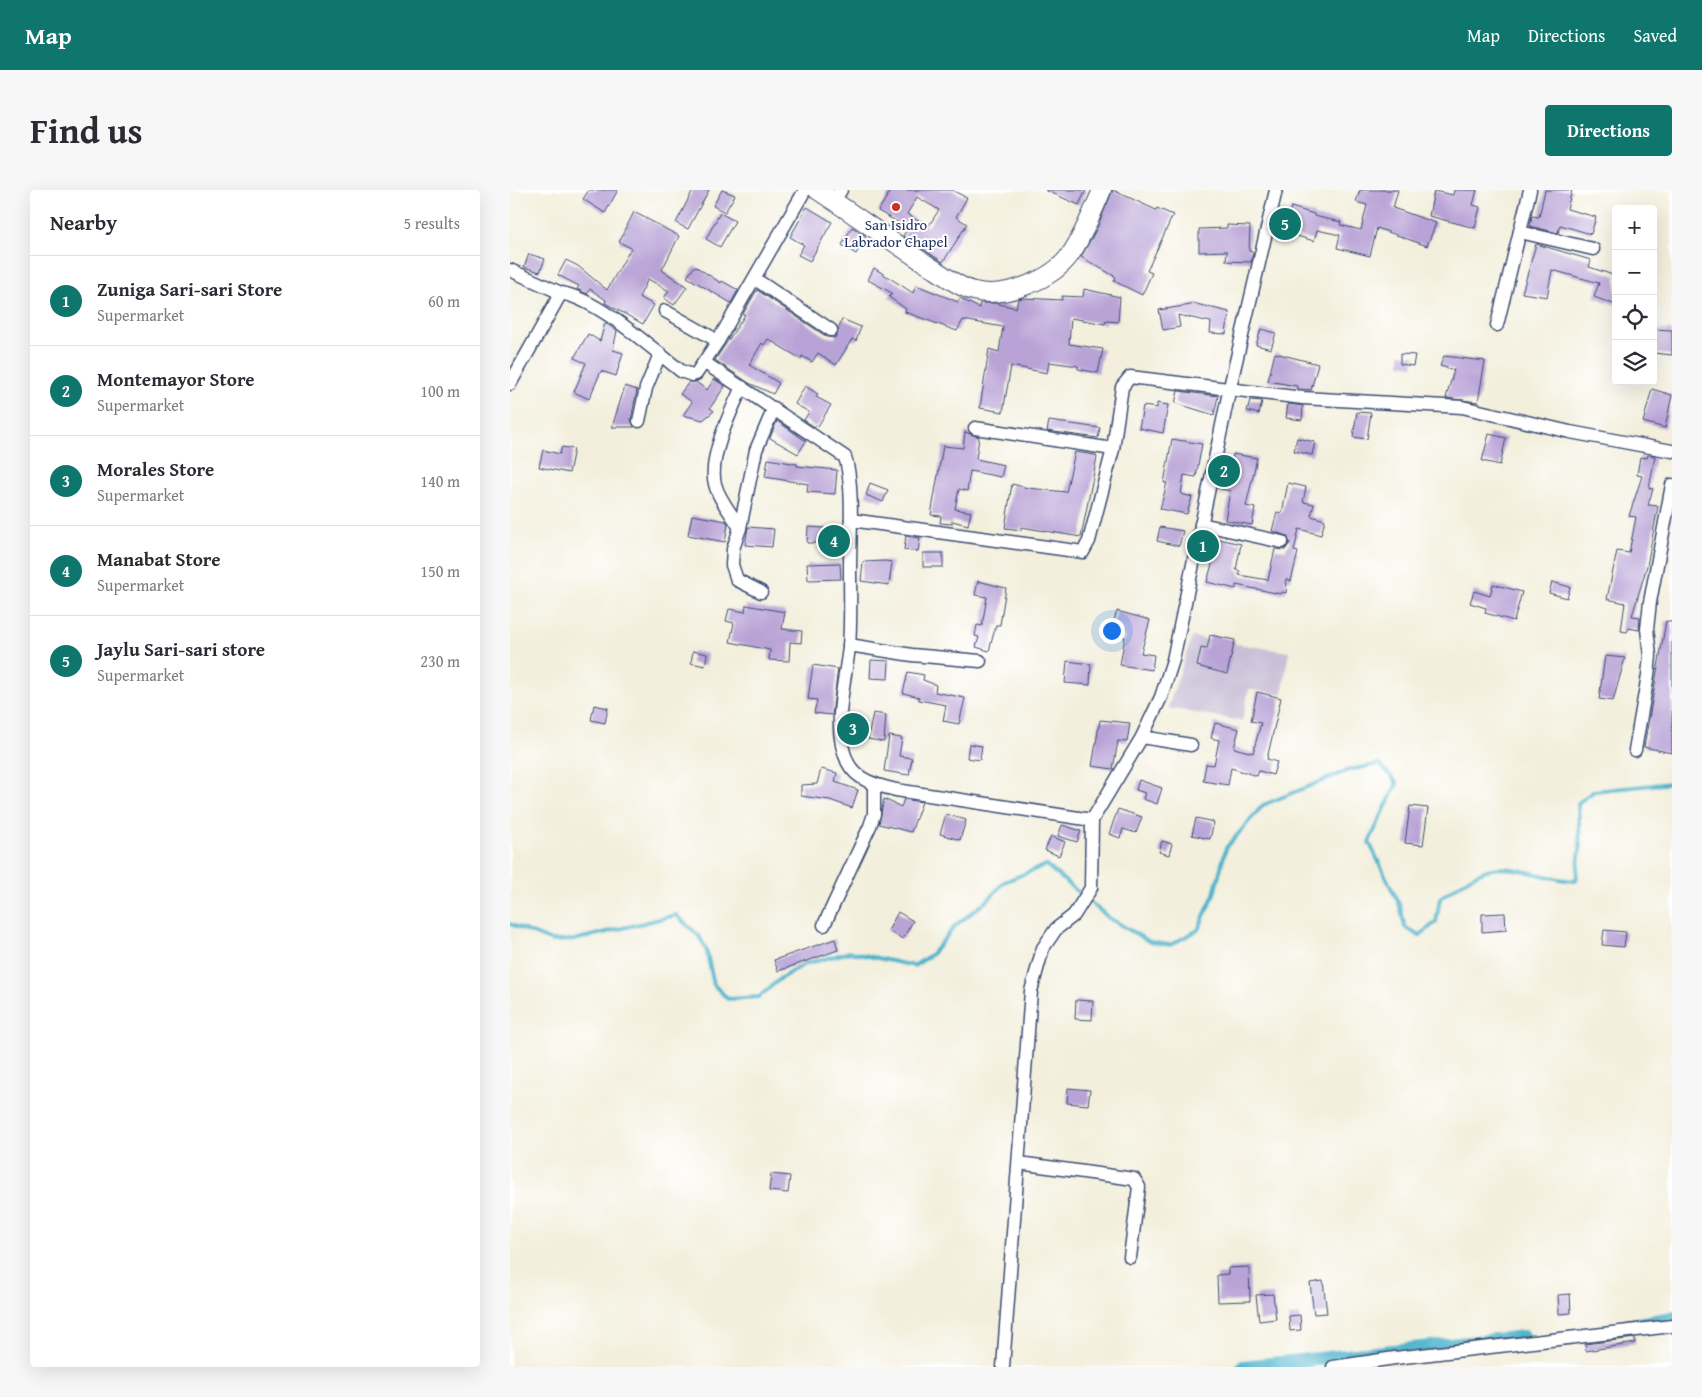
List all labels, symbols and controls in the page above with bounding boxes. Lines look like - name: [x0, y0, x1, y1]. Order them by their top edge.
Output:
- text: Map: [25, 18, 72, 53]
- text: Map: [1467, 22, 1500, 49]
- text: Directions: [1528, 22, 1605, 49]
- text: Saved: [1633, 22, 1677, 49]
- text: Find us: [30, 105, 143, 156]
- button: Directions: [1545, 105, 1672, 156]
- marker: San Isidro Labrador Chapel: [890, 201, 902, 213]
- pin: 5: [1269, 205, 1301, 243]
- map controls: [1612, 205, 1657, 385]
- button: +: [1612, 205, 1657, 250]
- text: Nearby: [50, 207, 117, 238]
- text: 5 results: [403, 211, 460, 235]
- place label: San Isidro Labrador Chapel: [844, 214, 948, 252]
- button: −: [1612, 250, 1657, 295]
- text: Zuniga Sari-sari Store: [97, 275, 282, 303]
- text: 1: [62, 289, 70, 313]
- text: 60 m: [428, 289, 460, 313]
- button: locate: [1612, 295, 1657, 340]
- text: Supermarket: [97, 303, 184, 327]
- button: layers: [1612, 340, 1657, 385]
- text: Montemayor Store: [97, 365, 255, 393]
- text: 2: [62, 379, 70, 403]
- text: 100 m: [420, 379, 460, 403]
- text: Supermarket: [97, 393, 184, 417]
- pin: 2: [1208, 452, 1240, 490]
- text: Morales Store: [97, 455, 214, 483]
- text: 3: [62, 469, 70, 493]
- text: 140 m: [420, 469, 460, 493]
- text: Supermarket: [97, 483, 184, 507]
- pin: 4: [818, 522, 850, 560]
- pin: 1: [1187, 527, 1219, 565]
- text: Manabat Store: [97, 545, 221, 573]
- text: 4: [62, 559, 70, 583]
- text: 150 m: [420, 559, 460, 583]
- text: Supermarket: [97, 573, 184, 597]
- your location: [1099, 618, 1125, 644]
- text: Jaylu Sari-sari store: [97, 635, 265, 663]
- text: 5: [62, 649, 70, 673]
- text: 230 m: [420, 649, 460, 673]
- text: Supermarket: [97, 663, 184, 687]
- pin: 3: [837, 710, 869, 748]

